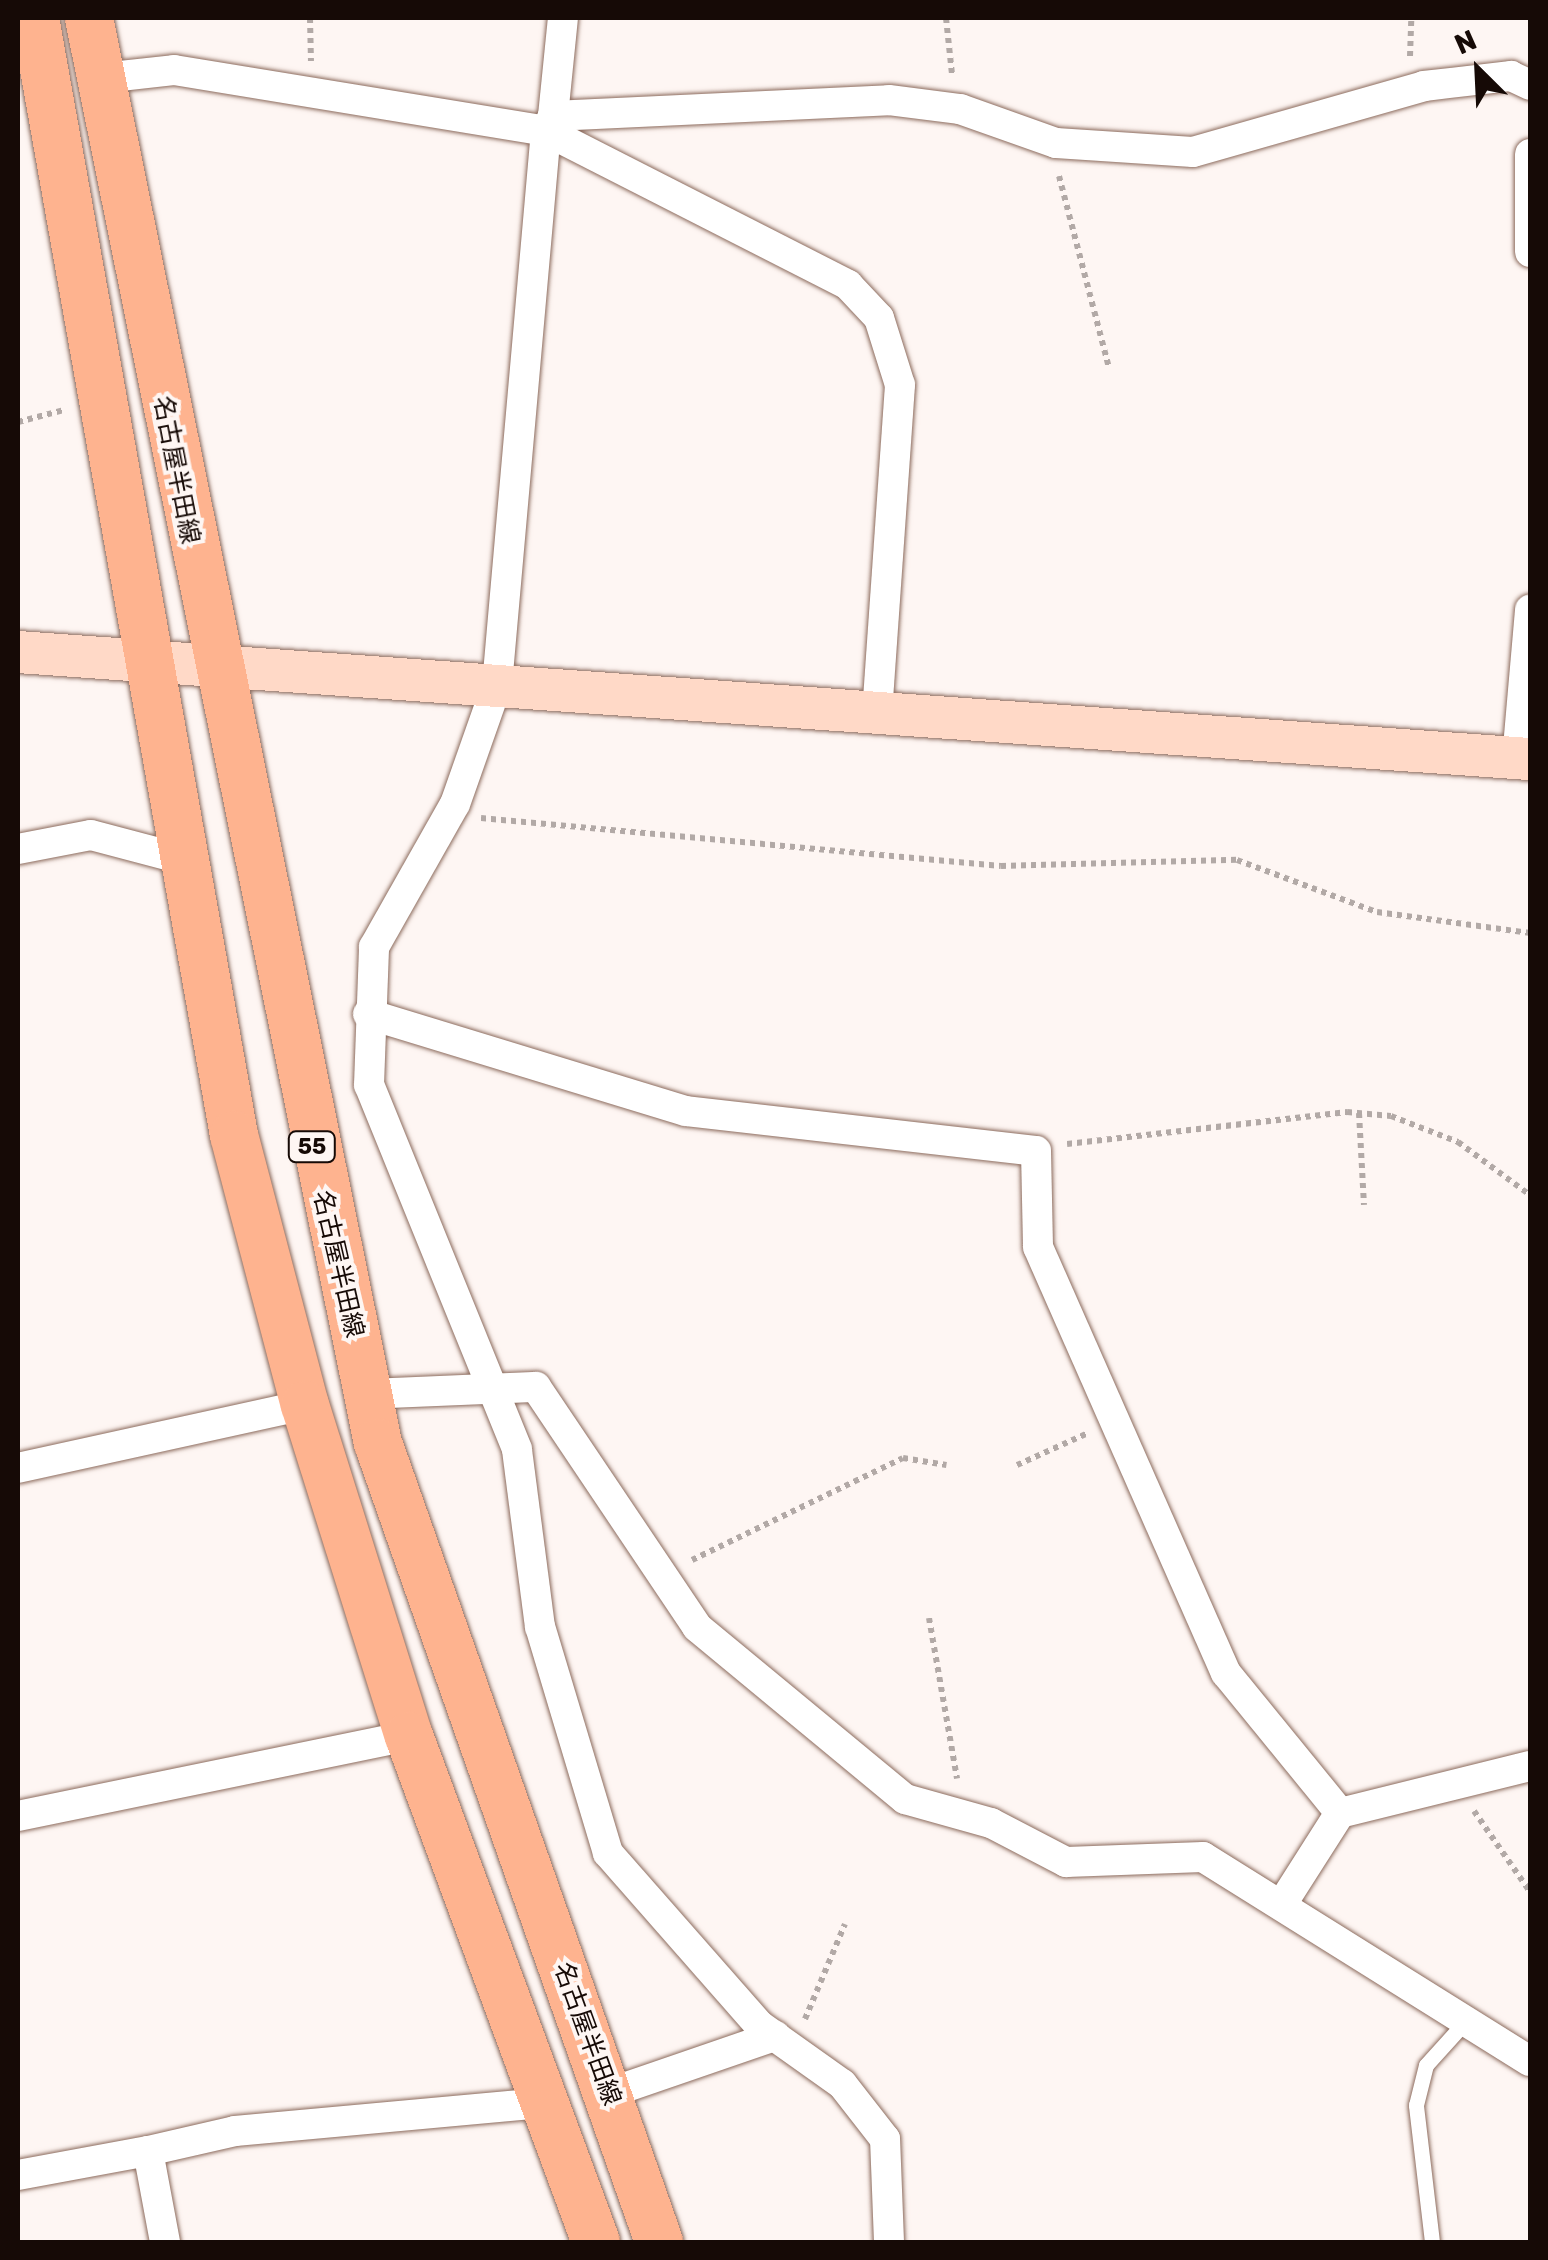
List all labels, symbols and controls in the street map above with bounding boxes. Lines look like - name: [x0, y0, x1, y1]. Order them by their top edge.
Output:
- north arrow: [1428, 20, 1528, 120]
- text: N: [1450, 23, 1481, 61]
- street label: 名古屋半田線: [147, 394, 205, 546]
- road number: 55: [287, 1130, 337, 1164]
- street label: 名古屋半田線: [307, 1188, 369, 1340]
- street label: 名古屋半田線: [547, 1958, 627, 2110]

